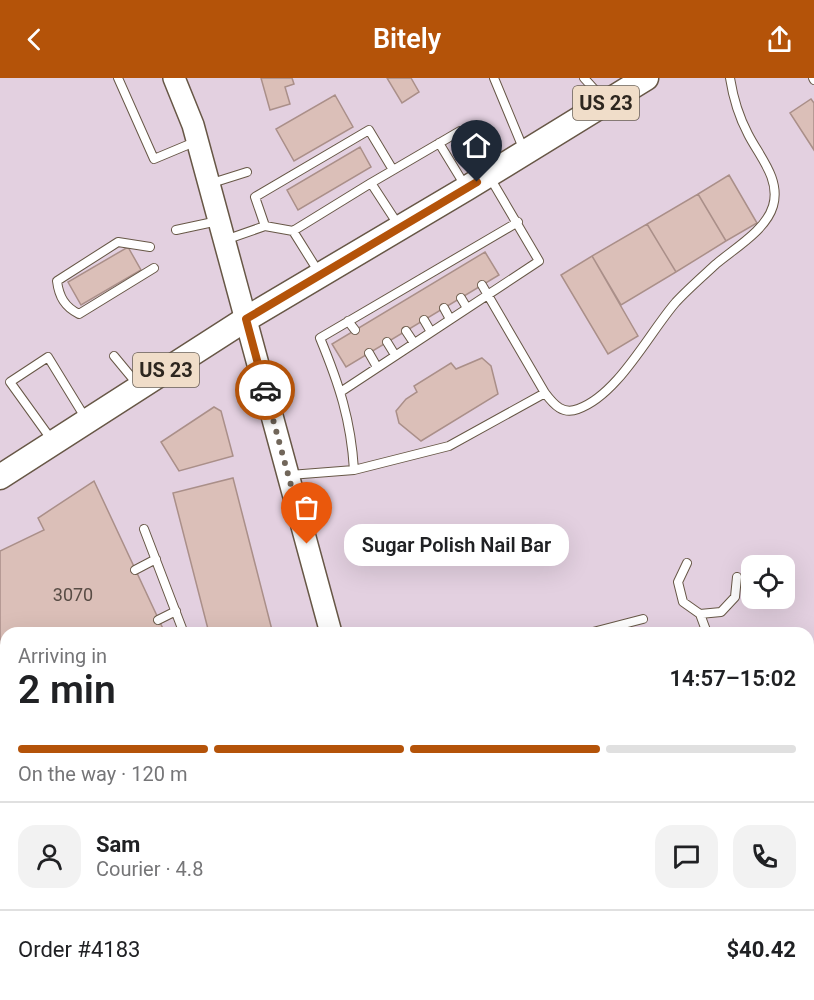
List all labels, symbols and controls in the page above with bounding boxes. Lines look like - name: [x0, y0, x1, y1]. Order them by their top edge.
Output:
- icon: back: [18, 23, 51, 56]
- text: Bitely: [373, 23, 441, 55]
- icon: share: [763, 23, 796, 56]
- road number: US 23: [573, 86, 639, 120]
- pin: [451, 120, 502, 182]
- icon: home: [460, 129, 493, 162]
- road number: US 23: [133, 353, 199, 387]
- courier: [235, 360, 295, 420]
- icon: car: [249, 374, 282, 407]
- pin: [281, 482, 332, 544]
- icon: bag: [290, 491, 323, 524]
- callout: Sugar Polish Nail Bar: [343, 523, 568, 565]
- text: Sugar Polish Nail Bar: [362, 533, 551, 557]
- map controls: [741, 555, 795, 609]
- button: locate: [741, 555, 795, 609]
- house number: 3070: [53, 584, 93, 605]
- text: Arriving in: [18, 644, 107, 668]
- text: 14:57–15:02: [669, 666, 796, 691]
- text: 2 min: [18, 667, 116, 713]
- text: On the way · 120 m: [18, 762, 187, 786]
- button: person: [18, 825, 81, 888]
- button: chat: [655, 825, 718, 888]
- button: phone: [733, 825, 796, 888]
- text: Sam: [96, 832, 140, 857]
- text: Courier · 4.8: [96, 857, 203, 881]
- text: Order #4183: [18, 937, 140, 962]
- text: $40.42: [727, 937, 796, 962]

